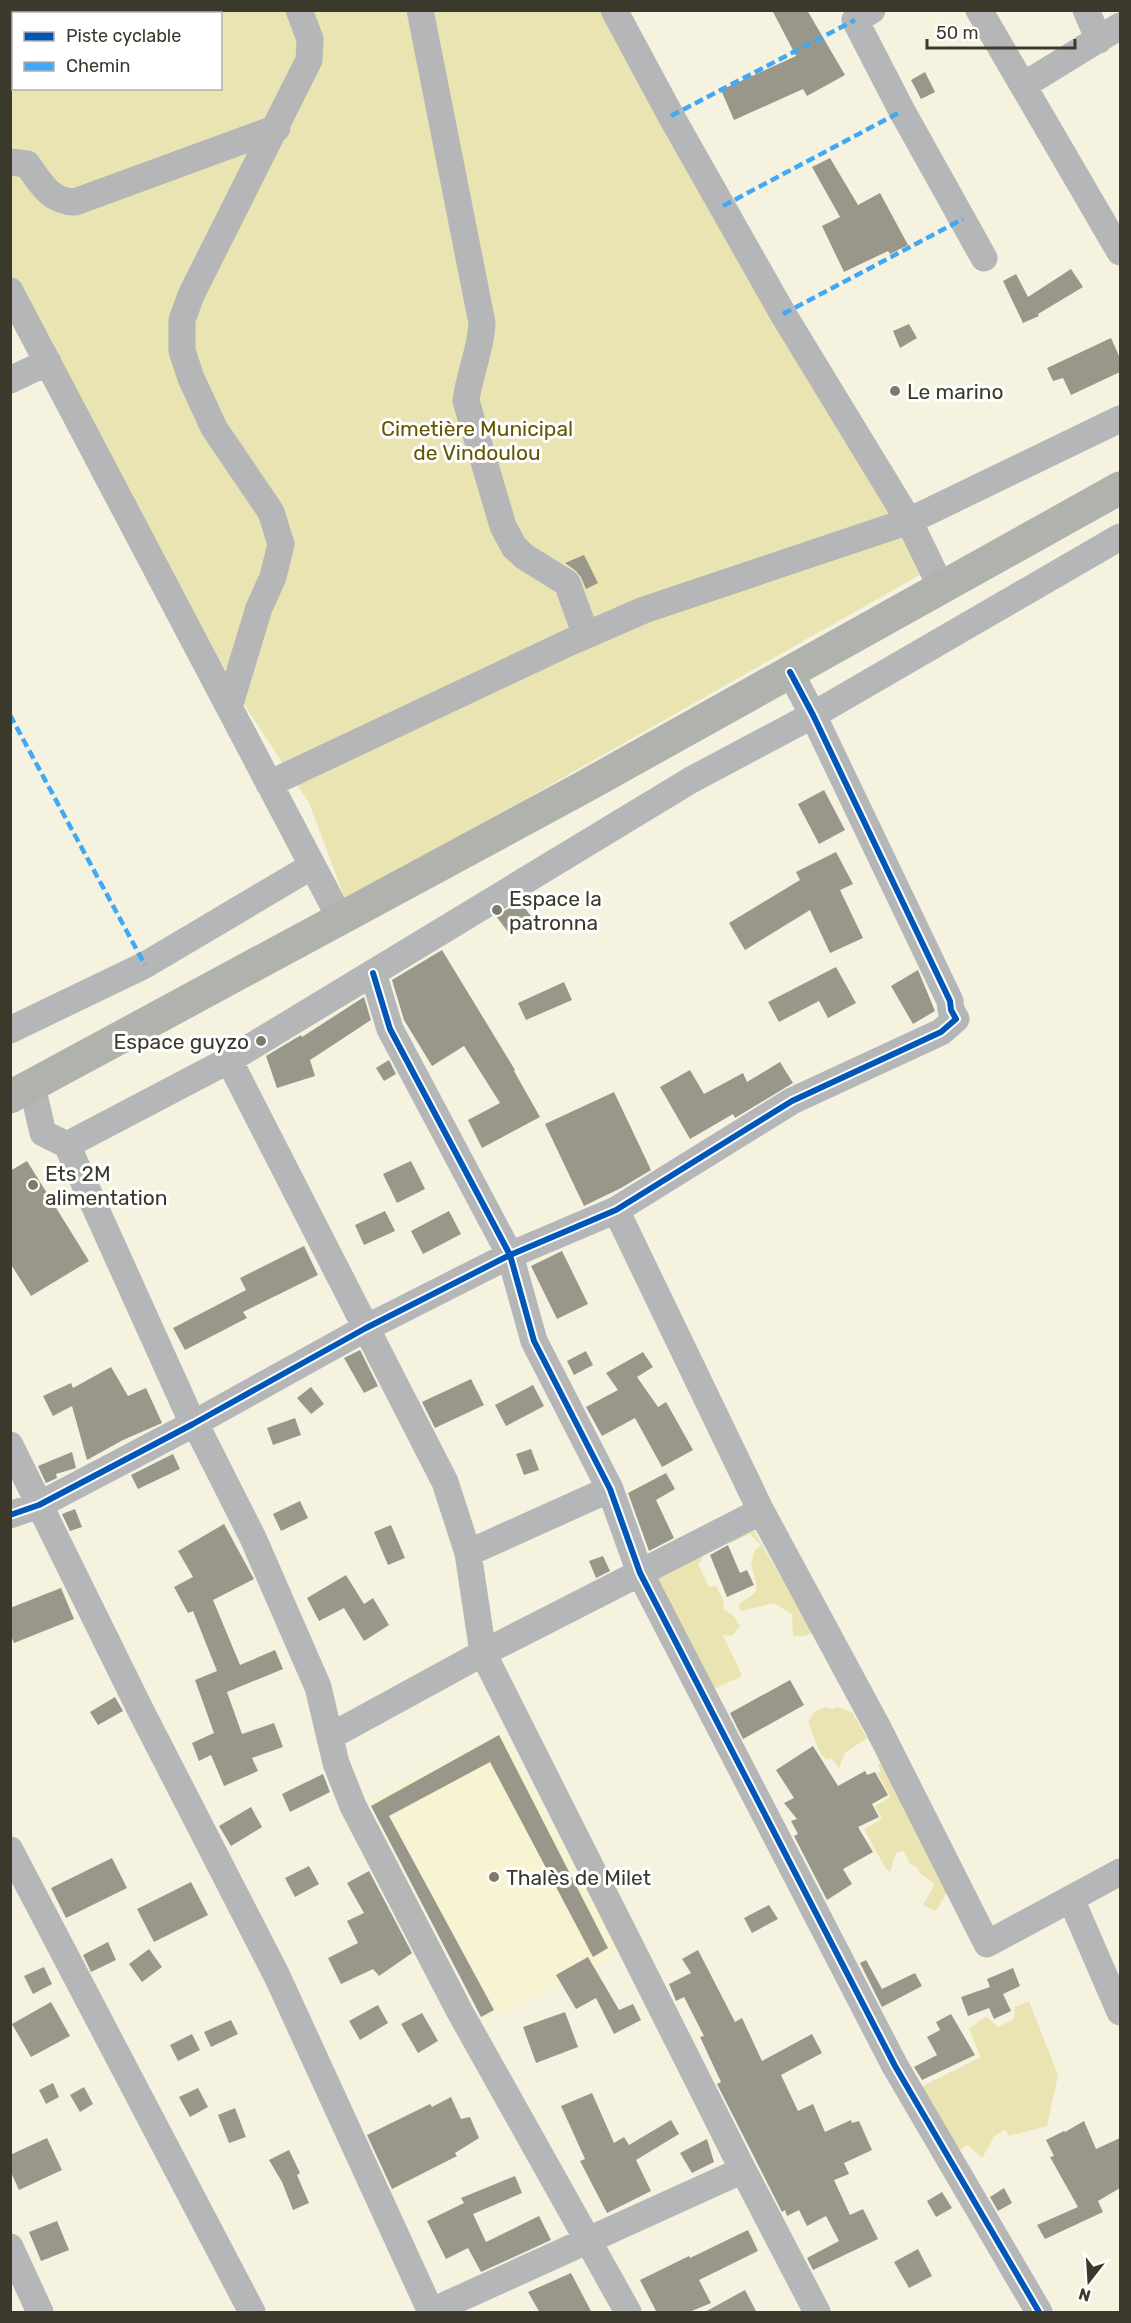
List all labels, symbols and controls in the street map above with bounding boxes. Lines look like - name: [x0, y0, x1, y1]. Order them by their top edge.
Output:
- legend: [12, 12, 222, 90]
- scale bar: [927, 12, 1076, 50]
- text: 50 m: [936, 22, 979, 44]
- text: Piste cyclable: [66, 25, 181, 47]
- text: Chemin: [66, 55, 130, 77]
- place label: Le marino: [907, 379, 1004, 404]
- marker: Le marino: [888, 384, 902, 398]
- park label: Cimetière Municipal de Vindoulou: [381, 416, 573, 465]
- place label: Espace la patronna: [509, 886, 602, 935]
- marker: Espace la patronna: [490, 903, 504, 917]
- place label: Espace guyzo: [114, 1029, 249, 1054]
- marker: Espace guyzo: [254, 1034, 268, 1048]
- place label: Ets 2M alimentation: [45, 1161, 168, 1210]
- marker: Ets 2M alimentation: [26, 1178, 40, 1192]
- place label: Thalès de Milet: [506, 1865, 651, 1890]
- marker: Thalès de Milet: [487, 1870, 501, 1884]
- north arrow: [1059, 2251, 1119, 2311]
- text: N: [1076, 2284, 1093, 2306]

